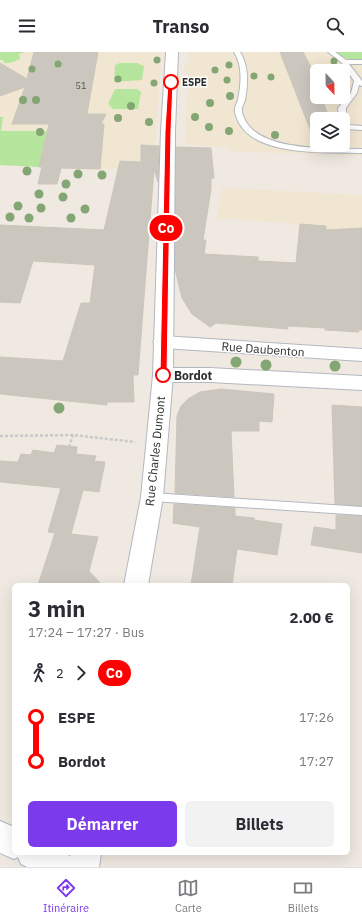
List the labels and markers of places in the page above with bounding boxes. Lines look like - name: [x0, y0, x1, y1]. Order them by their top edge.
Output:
- marker: ESPE: [163, 74, 179, 90]
- place label: ESPE: [182, 76, 207, 89]
- marker: Bordot: [155, 367, 171, 383]
- place label: Bordot: [174, 368, 213, 383]

